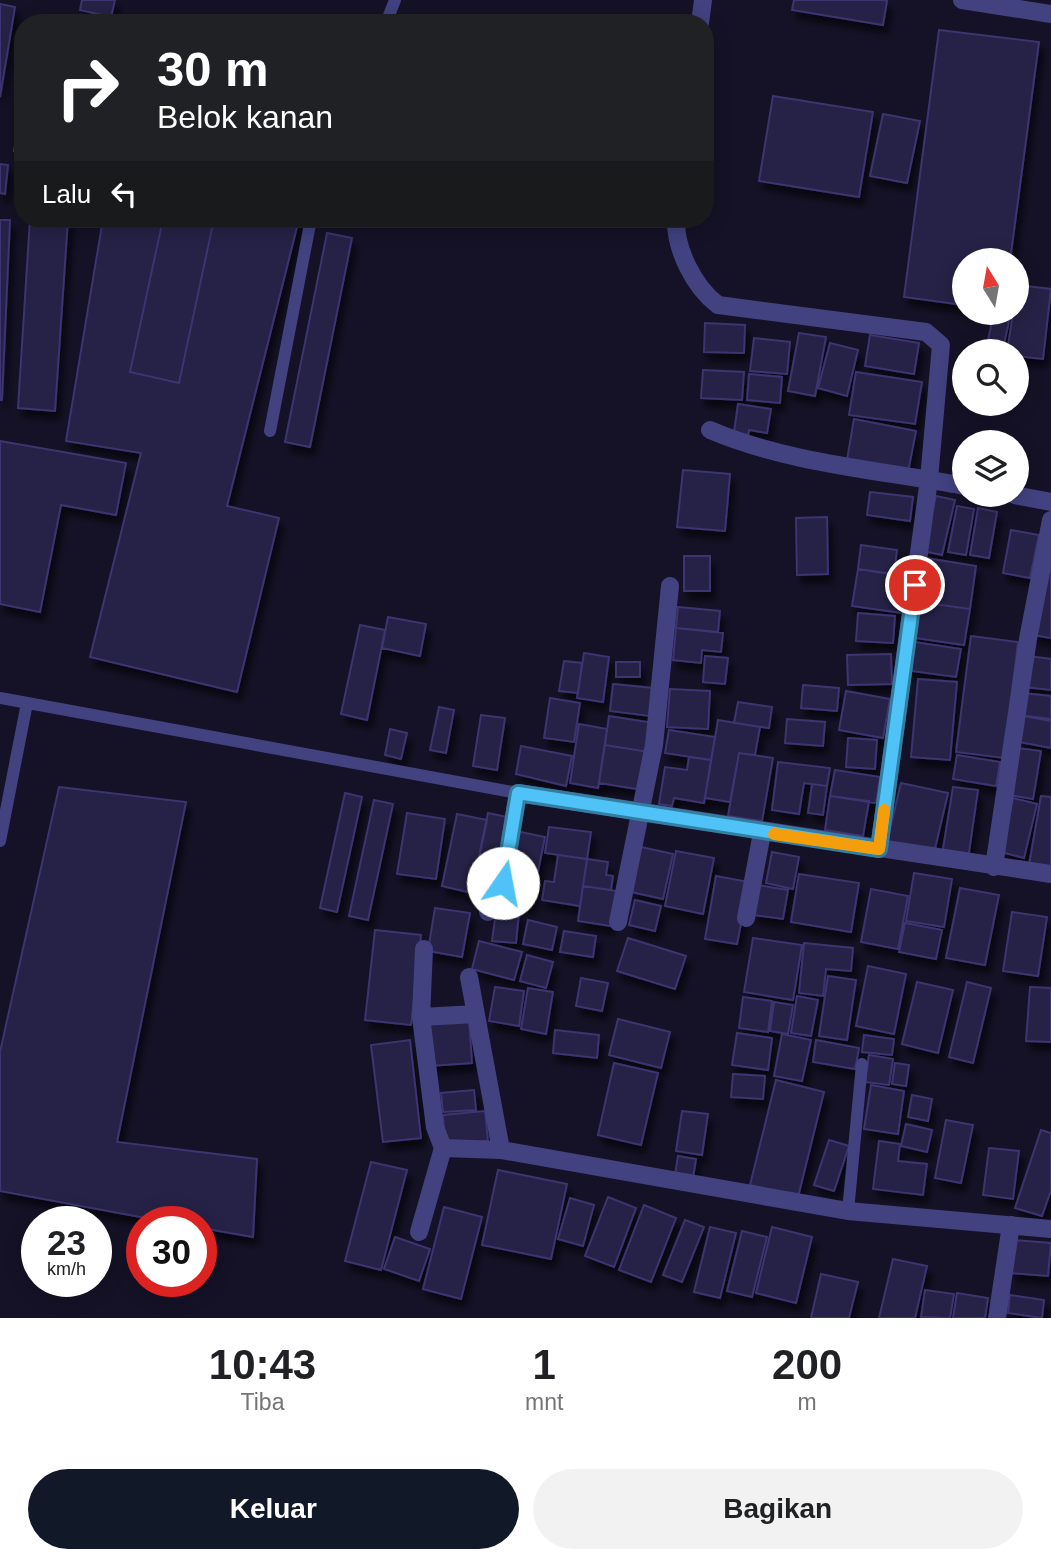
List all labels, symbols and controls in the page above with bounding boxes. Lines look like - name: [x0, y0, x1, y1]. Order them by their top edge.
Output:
- icon: right: [42, 42, 133, 133]
- text: 30 m: [157, 42, 269, 96]
- text: Belok kanan: [157, 99, 333, 135]
- icon: left: [105, 175, 143, 213]
- text: Lalu: [42, 179, 91, 209]
- north arrow: [952, 248, 1029, 326]
- map controls: [952, 248, 1029, 507]
- button: search: [952, 339, 1029, 416]
- button: layers: [952, 430, 1029, 507]
- pin: [885, 555, 945, 615]
- icon: arrive: [896, 566, 934, 604]
- position arrow: [466, 846, 540, 920]
- speed limit sign: 30: [126, 1206, 217, 1297]
- text: 23: [47, 1223, 86, 1262]
- text: km/h: [47, 1259, 86, 1279]
- text: 10:43: [209, 1341, 316, 1388]
- text: 1: [532, 1341, 556, 1388]
- text: 200: [772, 1341, 842, 1388]
- text: Tiba: [241, 1389, 284, 1415]
- text: mnt: [525, 1389, 563, 1415]
- text: m: [798, 1389, 817, 1415]
- button: Keluar: [28, 1469, 519, 1549]
- button: Bagikan: [533, 1469, 1023, 1549]

